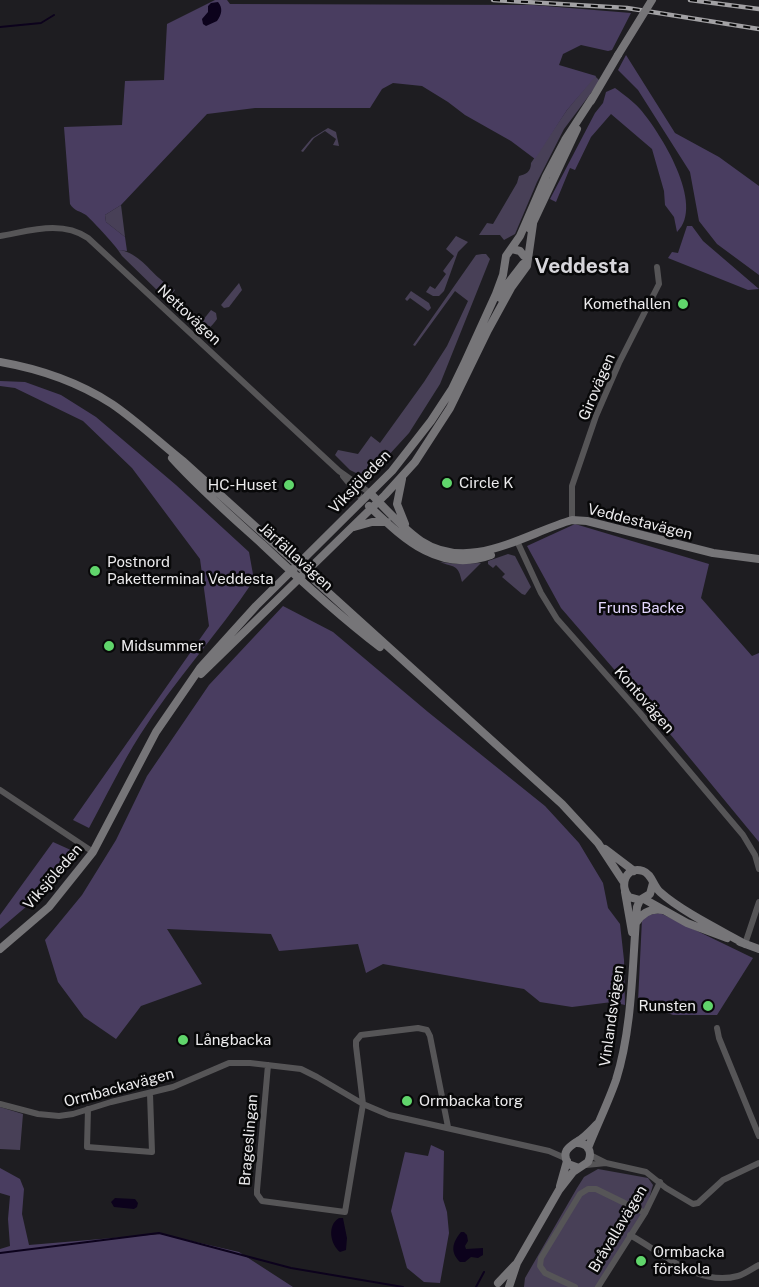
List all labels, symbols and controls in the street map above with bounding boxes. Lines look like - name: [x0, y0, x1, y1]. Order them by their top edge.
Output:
- district label: Veddesta: [535, 254, 629, 280]
- street label: Nettovägen: [153, 281, 225, 349]
- place label: Komethallen: [583, 295, 671, 313]
- marker: Komethallen: [676, 297, 690, 311]
- street label: Girovägen: [575, 351, 619, 423]
- street label: Viksjöleden: [325, 447, 395, 517]
- place label: Circle K: [459, 474, 513, 492]
- place label: HC-Huset: [208, 476, 277, 494]
- marker: Circle K: [440, 476, 454, 490]
- marker: HC-Huset: [282, 478, 296, 492]
- street label: Veddestavägen: [586, 500, 694, 544]
- street label: Järfällavägen: [255, 519, 337, 595]
- place label: Postnord Paketterminal Veddesta: [107, 553, 274, 588]
- marker: Postnord Paketterminal Veddesta: [88, 564, 102, 578]
- park label: Fruns Backe: [598, 599, 684, 617]
- place label: Midsummer: [121, 637, 204, 655]
- marker: Midsummer: [102, 639, 116, 653]
- street label: Kontovägen: [610, 663, 678, 737]
- street label: Viksjöleden: [20, 841, 86, 913]
- street label: Vinlandsvägen: [596, 964, 628, 1068]
- place label: Runsten: [638, 997, 696, 1015]
- marker: Runsten: [701, 999, 715, 1013]
- place label: Långbacka: [195, 1031, 271, 1049]
- marker: Långbacka: [176, 1033, 190, 1047]
- street label: Ormbackavägen: [62, 1065, 176, 1111]
- place label: Ormbacka torg: [419, 1092, 523, 1110]
- street label: Brageslingan: [236, 1093, 262, 1187]
- marker: Ormbacka torg: [400, 1094, 414, 1108]
- street label: Bråvallavägen: [585, 1182, 651, 1276]
- place label: Ormbacka förskola: [653, 1243, 724, 1278]
- marker: Ormbacka förskola: [634, 1254, 648, 1268]

